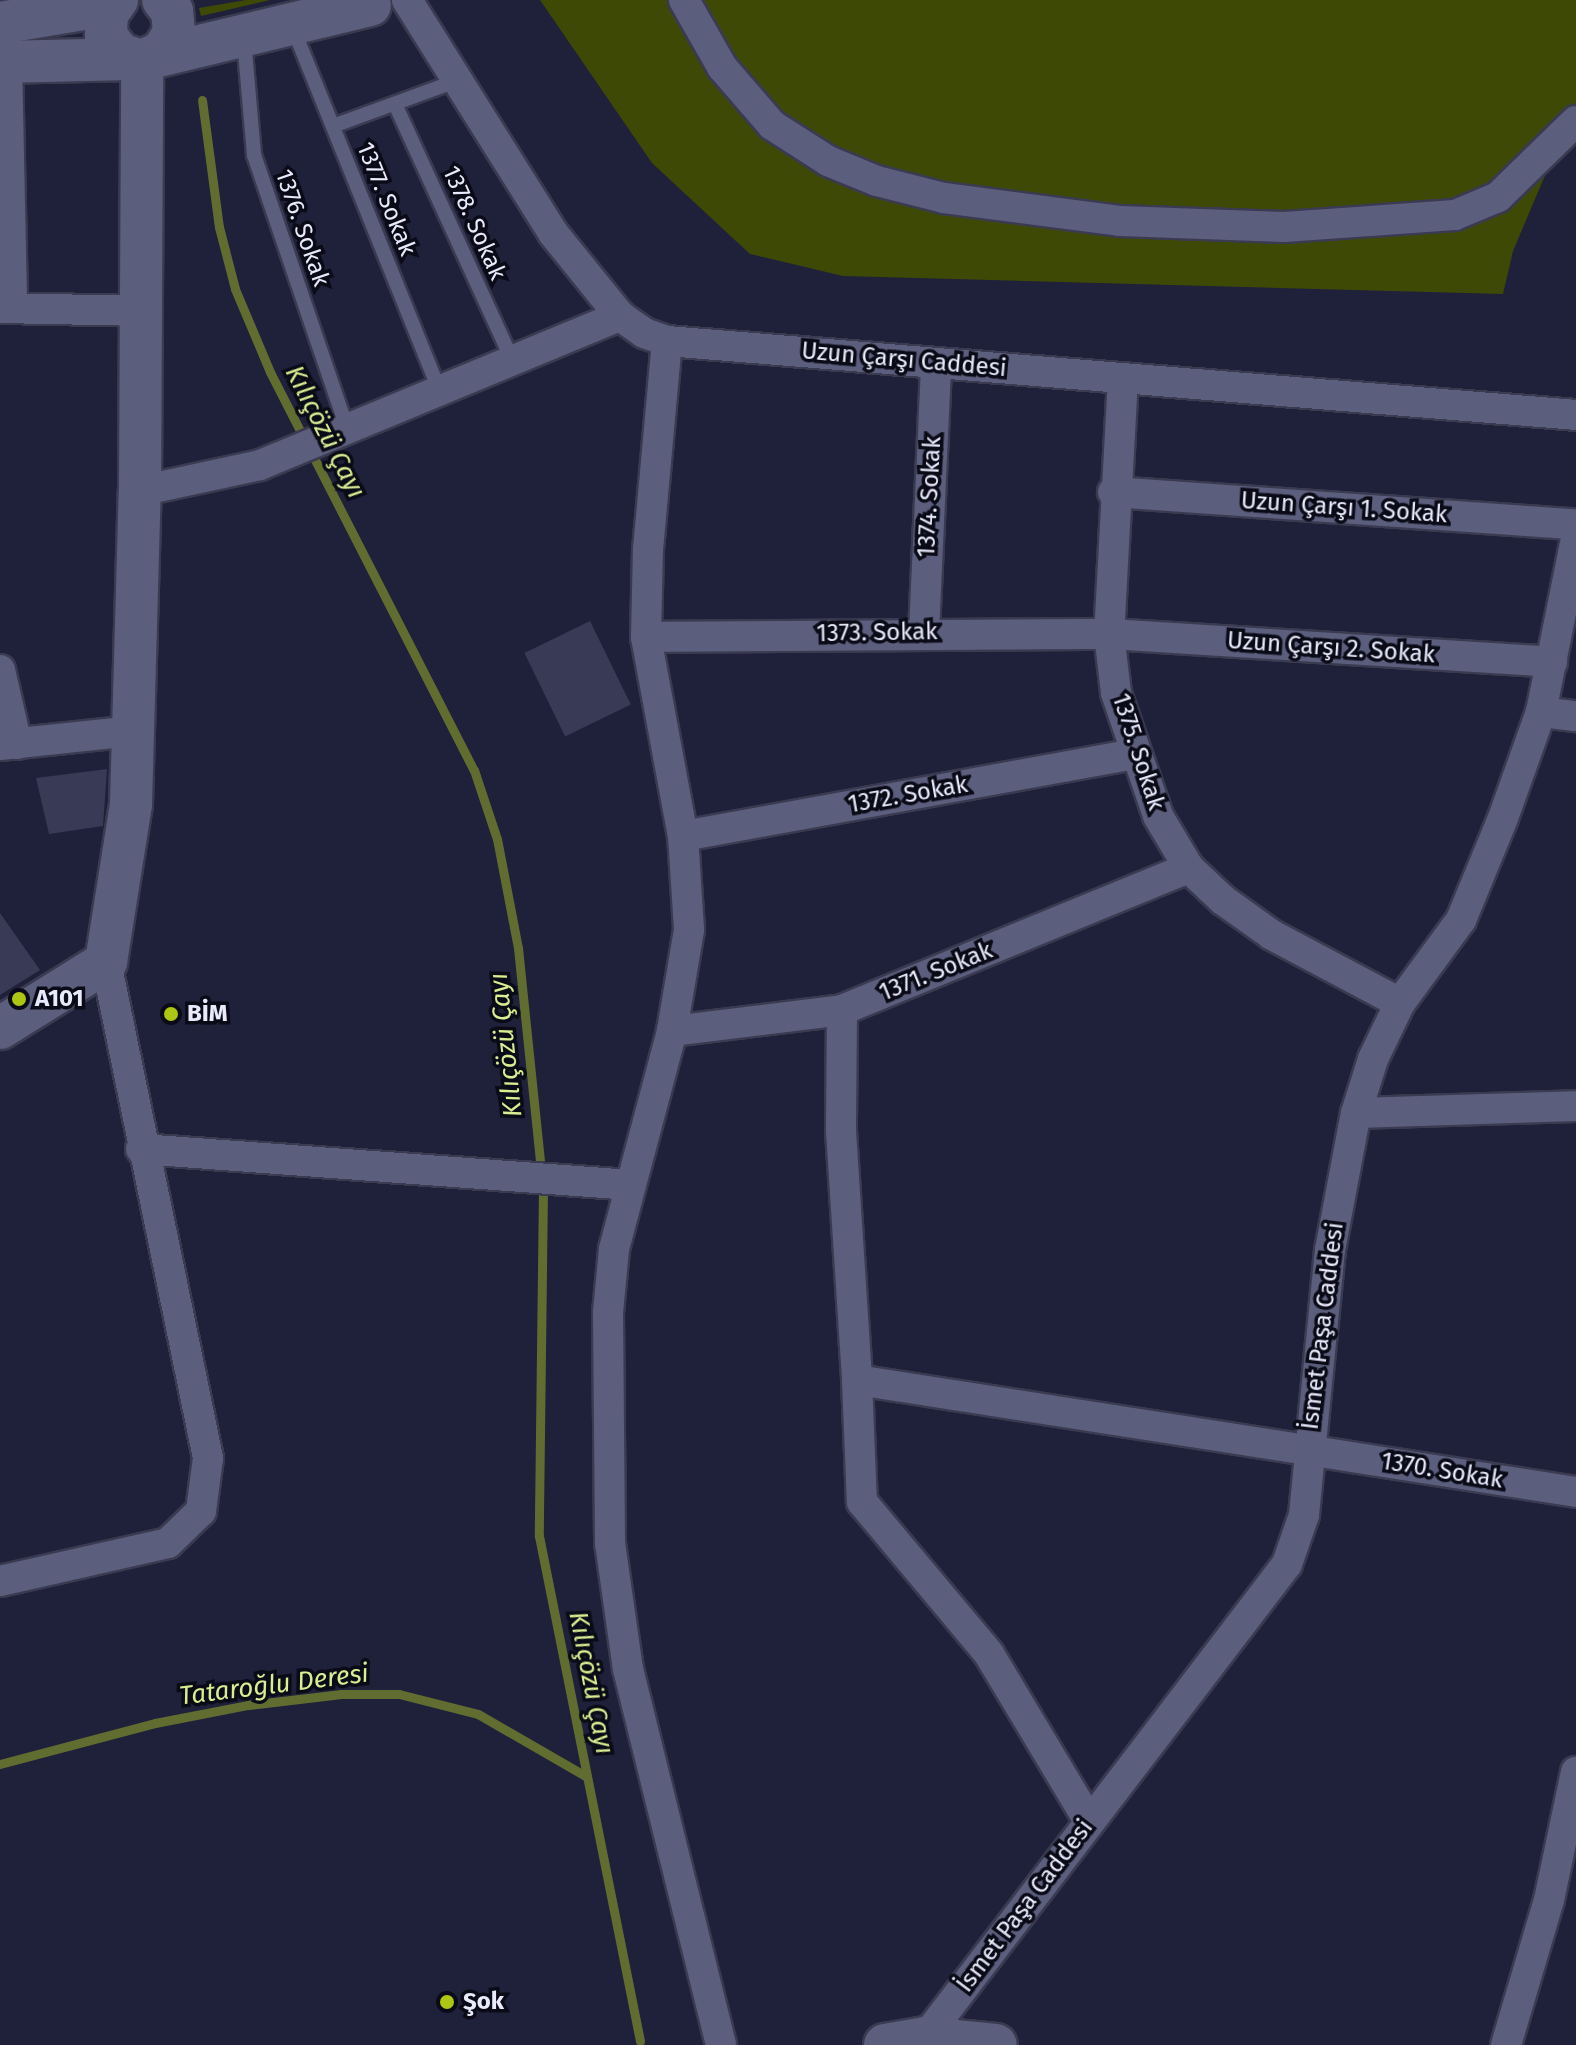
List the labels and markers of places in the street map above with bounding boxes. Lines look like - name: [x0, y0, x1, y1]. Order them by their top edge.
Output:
- place label: A101: [35, 985, 84, 1013]
- marker: A101: [10, 990, 28, 1008]
- place label: BİM: [187, 1000, 228, 1028]
- marker: BİM: [162, 1005, 180, 1023]
- place label: Şok: [463, 1988, 504, 2016]
- marker: Şok: [438, 1993, 456, 2011]

